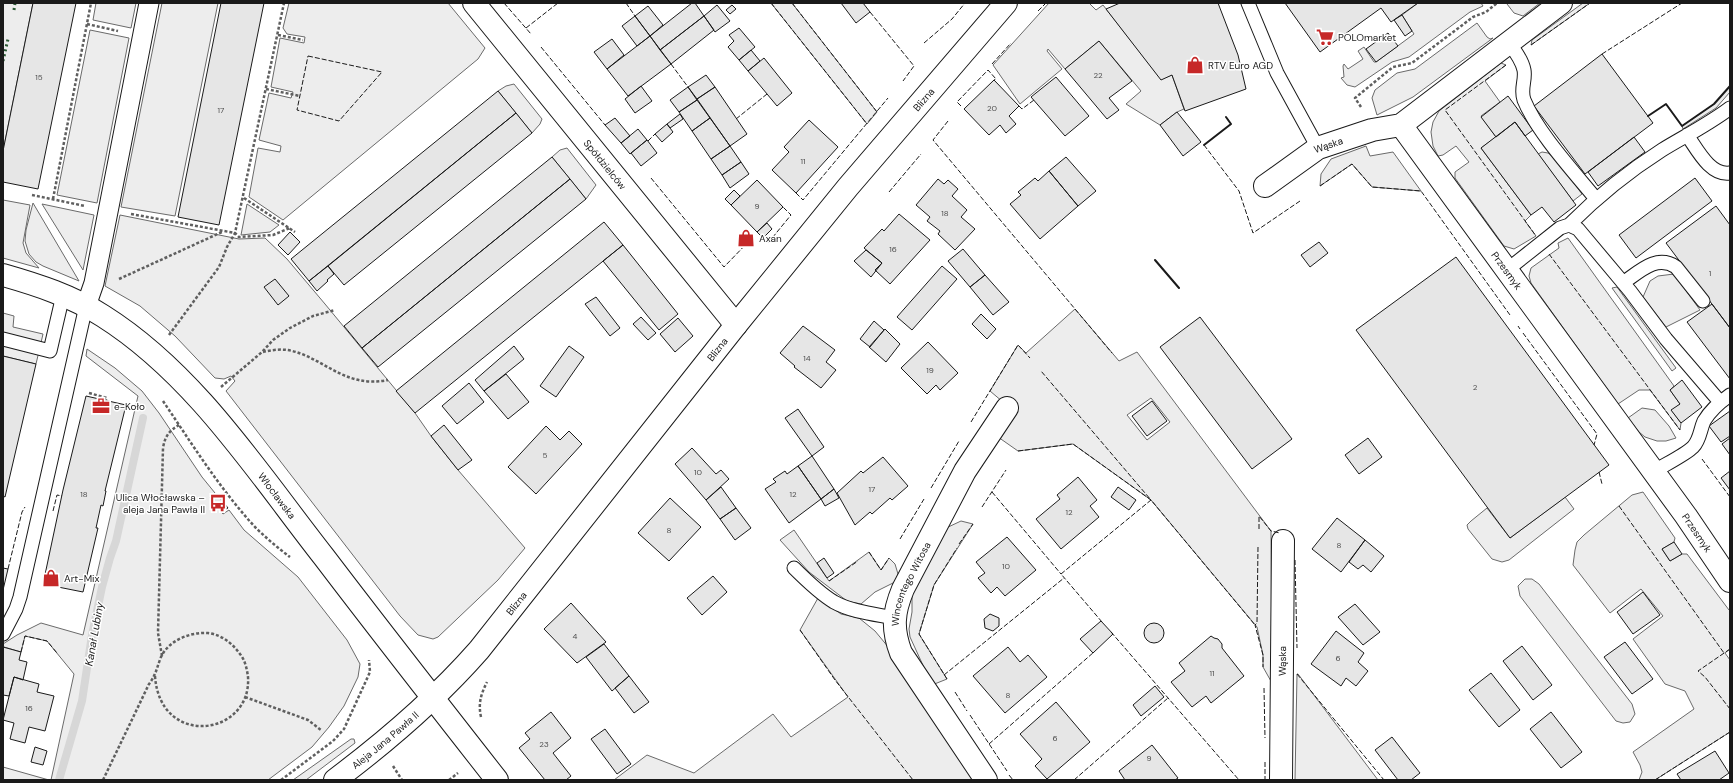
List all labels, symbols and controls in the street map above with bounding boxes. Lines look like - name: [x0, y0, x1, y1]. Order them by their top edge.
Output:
- supermarket icon: POLOmarket: [1315, 27, 1335, 47]
- place label: POLOmarket: [1338, 31, 1396, 44]
- shop icon: RTV Euro AGD: [1185, 55, 1205, 75]
- place label: RTV Euro AGD: [1208, 59, 1273, 72]
- house number: 22: [1093, 70, 1103, 80]
- house number: 15: [35, 72, 43, 82]
- street label: Blizna: [910, 85, 937, 114]
- house number: 20: [987, 103, 998, 113]
- house number: 17: [218, 105, 224, 115]
- street label: Wąska: [1312, 134, 1345, 156]
- street label: Spółdzielców: [581, 137, 630, 192]
- house number: 11: [801, 156, 806, 166]
- house number: 9: [754, 201, 760, 211]
- house number: 18: [941, 208, 949, 218]
- shop icon: Axan: [736, 228, 756, 248]
- place label: Axan: [759, 232, 782, 245]
- house number: 16: [889, 244, 897, 254]
- street label: Przesmyk: [1489, 249, 1525, 292]
- house number: 1: [1709, 268, 1711, 278]
- street label: Blizna: [704, 335, 730, 363]
- house number: 14: [803, 353, 811, 363]
- house number: 19: [926, 365, 934, 375]
- house number: 2: [1473, 382, 1478, 392]
- office icon: e-Koło: [91, 396, 111, 416]
- place label: e-Koło: [114, 400, 145, 413]
- house number: 5: [543, 450, 548, 460]
- house number: 10: [694, 467, 703, 477]
- street label: Włocławska: [255, 470, 299, 521]
- house number: 17: [869, 484, 875, 494]
- house number: 18: [80, 489, 88, 499]
- house number: 12: [789, 489, 797, 499]
- place label: Ulica Włocławska – aleja Jana Pawła II: [116, 491, 205, 516]
- bus stop icon: Ulica Włocławska – aleja Jana Pawła II: [208, 493, 228, 513]
- house number: 12: [1065, 507, 1073, 517]
- street label: Przesmyk: [1680, 511, 1715, 555]
- house number: 8: [667, 525, 672, 535]
- street label: Wincentego Witosa: [888, 539, 933, 626]
- house number: 8: [1337, 540, 1342, 550]
- house number: 10: [1002, 561, 1011, 571]
- shop icon: Art-Mix: [41, 568, 61, 588]
- place label: Art-Mix: [64, 572, 99, 585]
- street label: Blizna: [503, 589, 529, 618]
- water label: Kanał Lubiny: [82, 600, 107, 667]
- house number: 4: [573, 631, 578, 641]
- street label: Wąska: [1275, 646, 1289, 676]
- house number: 6: [1335, 653, 1341, 663]
- house number: 11: [1210, 668, 1215, 678]
- house number: 8: [1006, 690, 1011, 700]
- house number: 16: [25, 703, 33, 713]
- street label: Aleja Jana Pawła II: [349, 708, 421, 772]
- house number: 6: [1052, 733, 1058, 743]
- house number: 23: [539, 739, 549, 749]
- house number: 9: [1146, 753, 1152, 763]

